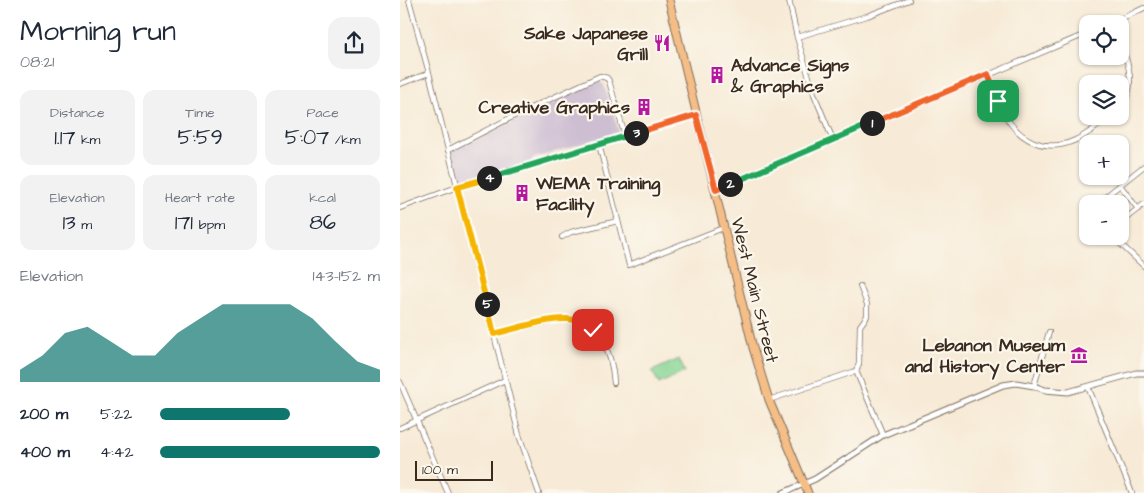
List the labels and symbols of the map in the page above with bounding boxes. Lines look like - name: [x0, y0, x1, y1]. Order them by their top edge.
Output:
- place label: Sake Japanese Grill: [523, 21, 648, 67]
- restaurant icon: Sake Japanese Grill: [652, 33, 672, 53]
- place label: Advance Signs & Graphics: [730, 53, 849, 99]
- building icon: Advance Signs & Graphics: [707, 65, 727, 85]
- pin: [977, 80, 1019, 122]
- place label: Creative Graphics: [479, 95, 630, 120]
- building icon: Creative Graphics: [634, 97, 654, 117]
- pin: 1: [860, 110, 884, 136]
- pin: 3: [624, 120, 648, 146]
- pin: 4: [476, 166, 502, 190]
- place label: WEMA Training Facility: [535, 171, 661, 218]
- pin: 2: [718, 172, 742, 196]
- building icon: WEMA Training Facility: [512, 183, 532, 203]
- street label: West Main Street: [724, 215, 785, 366]
- pin: 5: [474, 292, 500, 316]
- pin: [572, 309, 614, 351]
- place label: Lebanon Museum and History Center: [904, 333, 1066, 380]
- museum icon: Lebanon Museum and History Center: [1069, 345, 1089, 365]
- scale bar: [415, 458, 492, 481]

